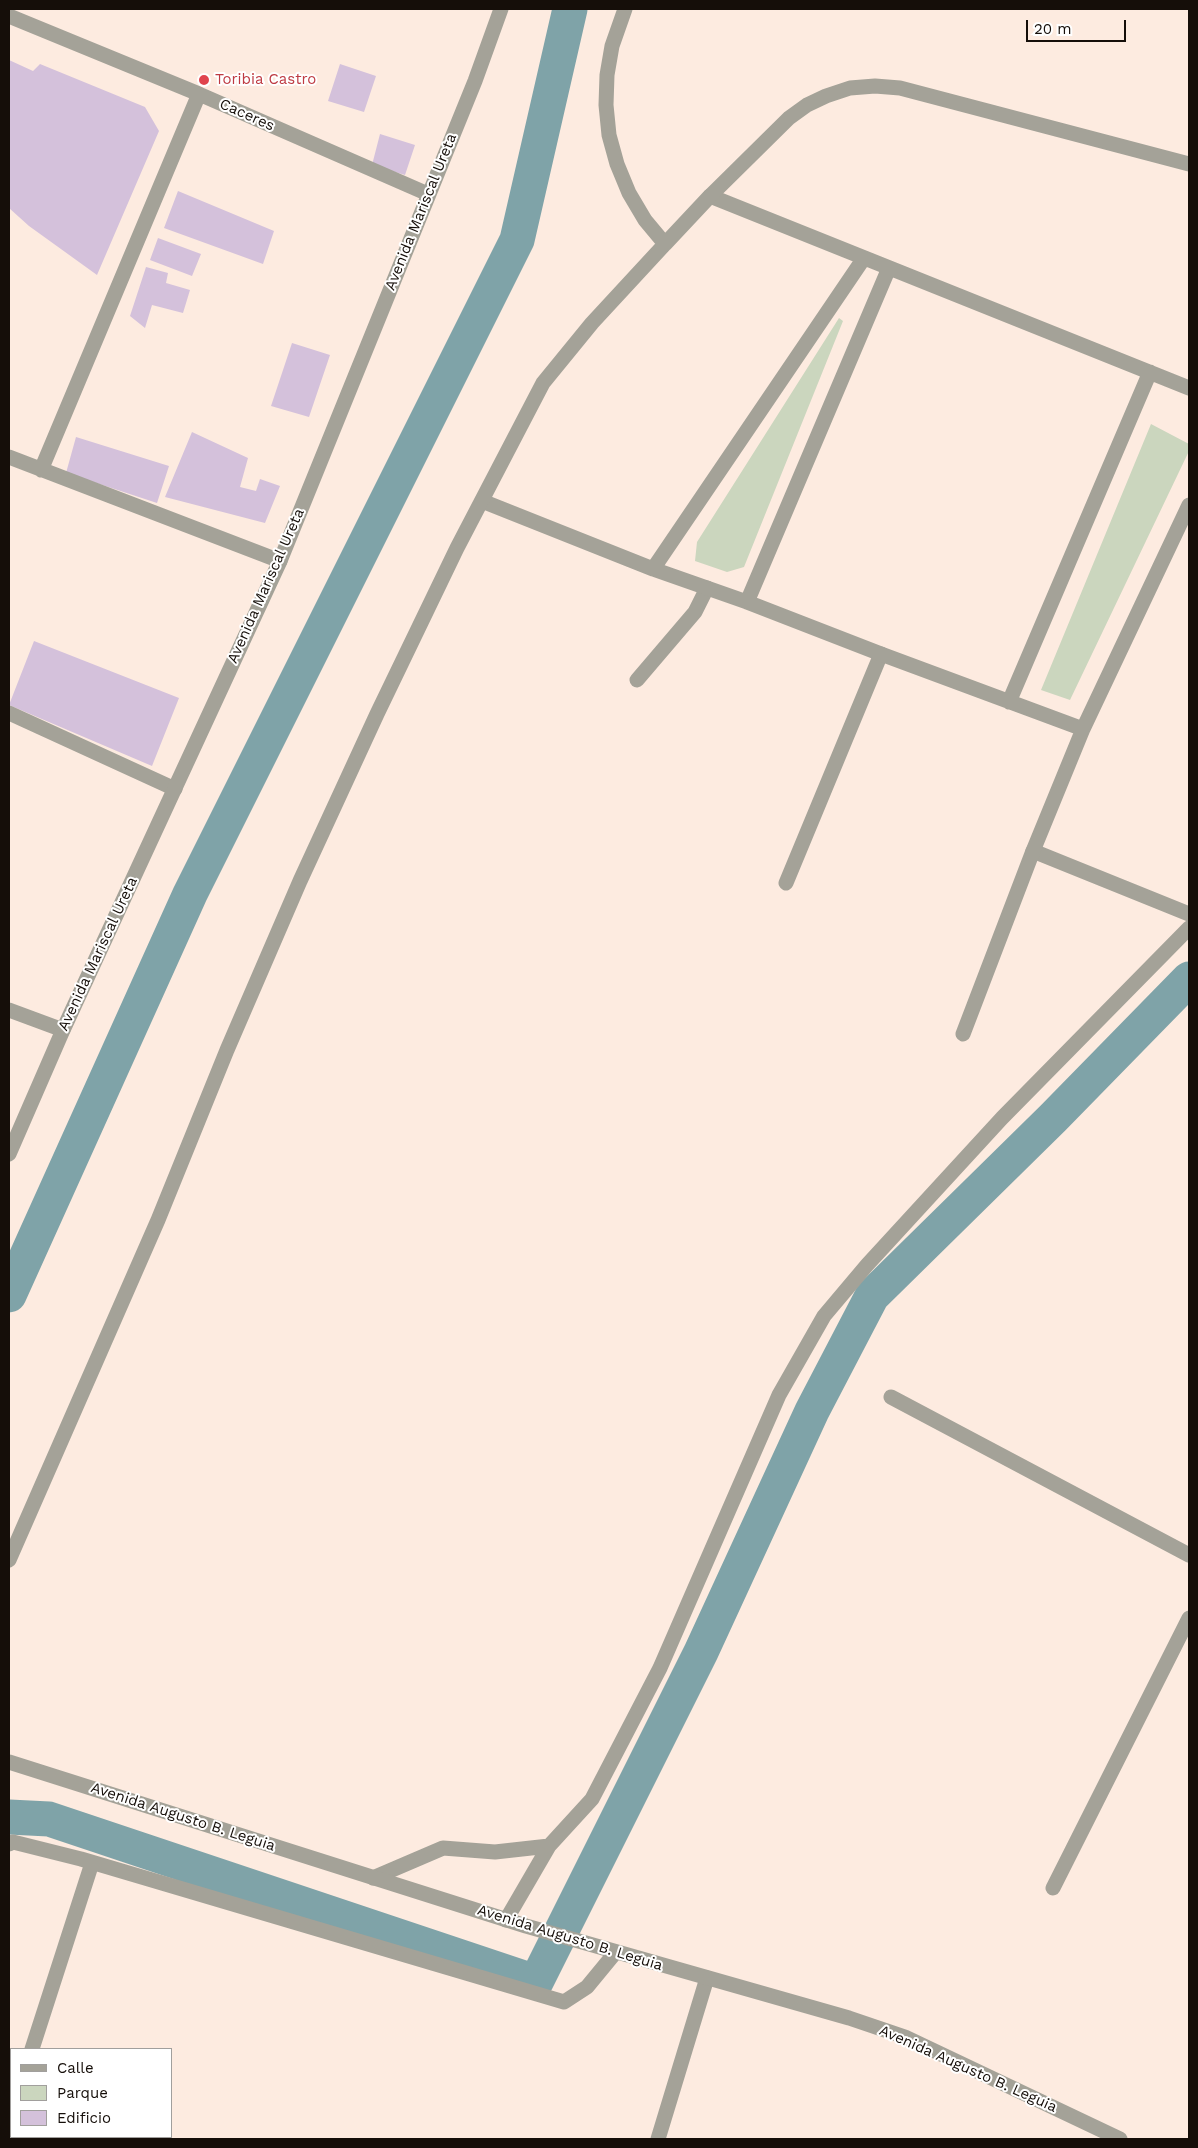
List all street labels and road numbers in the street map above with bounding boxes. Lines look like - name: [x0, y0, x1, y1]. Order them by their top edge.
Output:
- street label: Caceres: [217, 95, 277, 135]
- street label: Avenida Mariscal Ureta: [381, 131, 461, 293]
- street label: Avenida Mariscal Ureta: [224, 506, 308, 666]
- street label: Avenida Mariscal Ureta: [54, 874, 142, 1034]
- street label: Avenida Augusto B. Leguia: [89, 1779, 277, 1855]
- street label: Avenida Augusto B. Leguia: [475, 1901, 665, 1975]
- street label: Avenida Augusto B. Leguia: [876, 2022, 1060, 2116]

